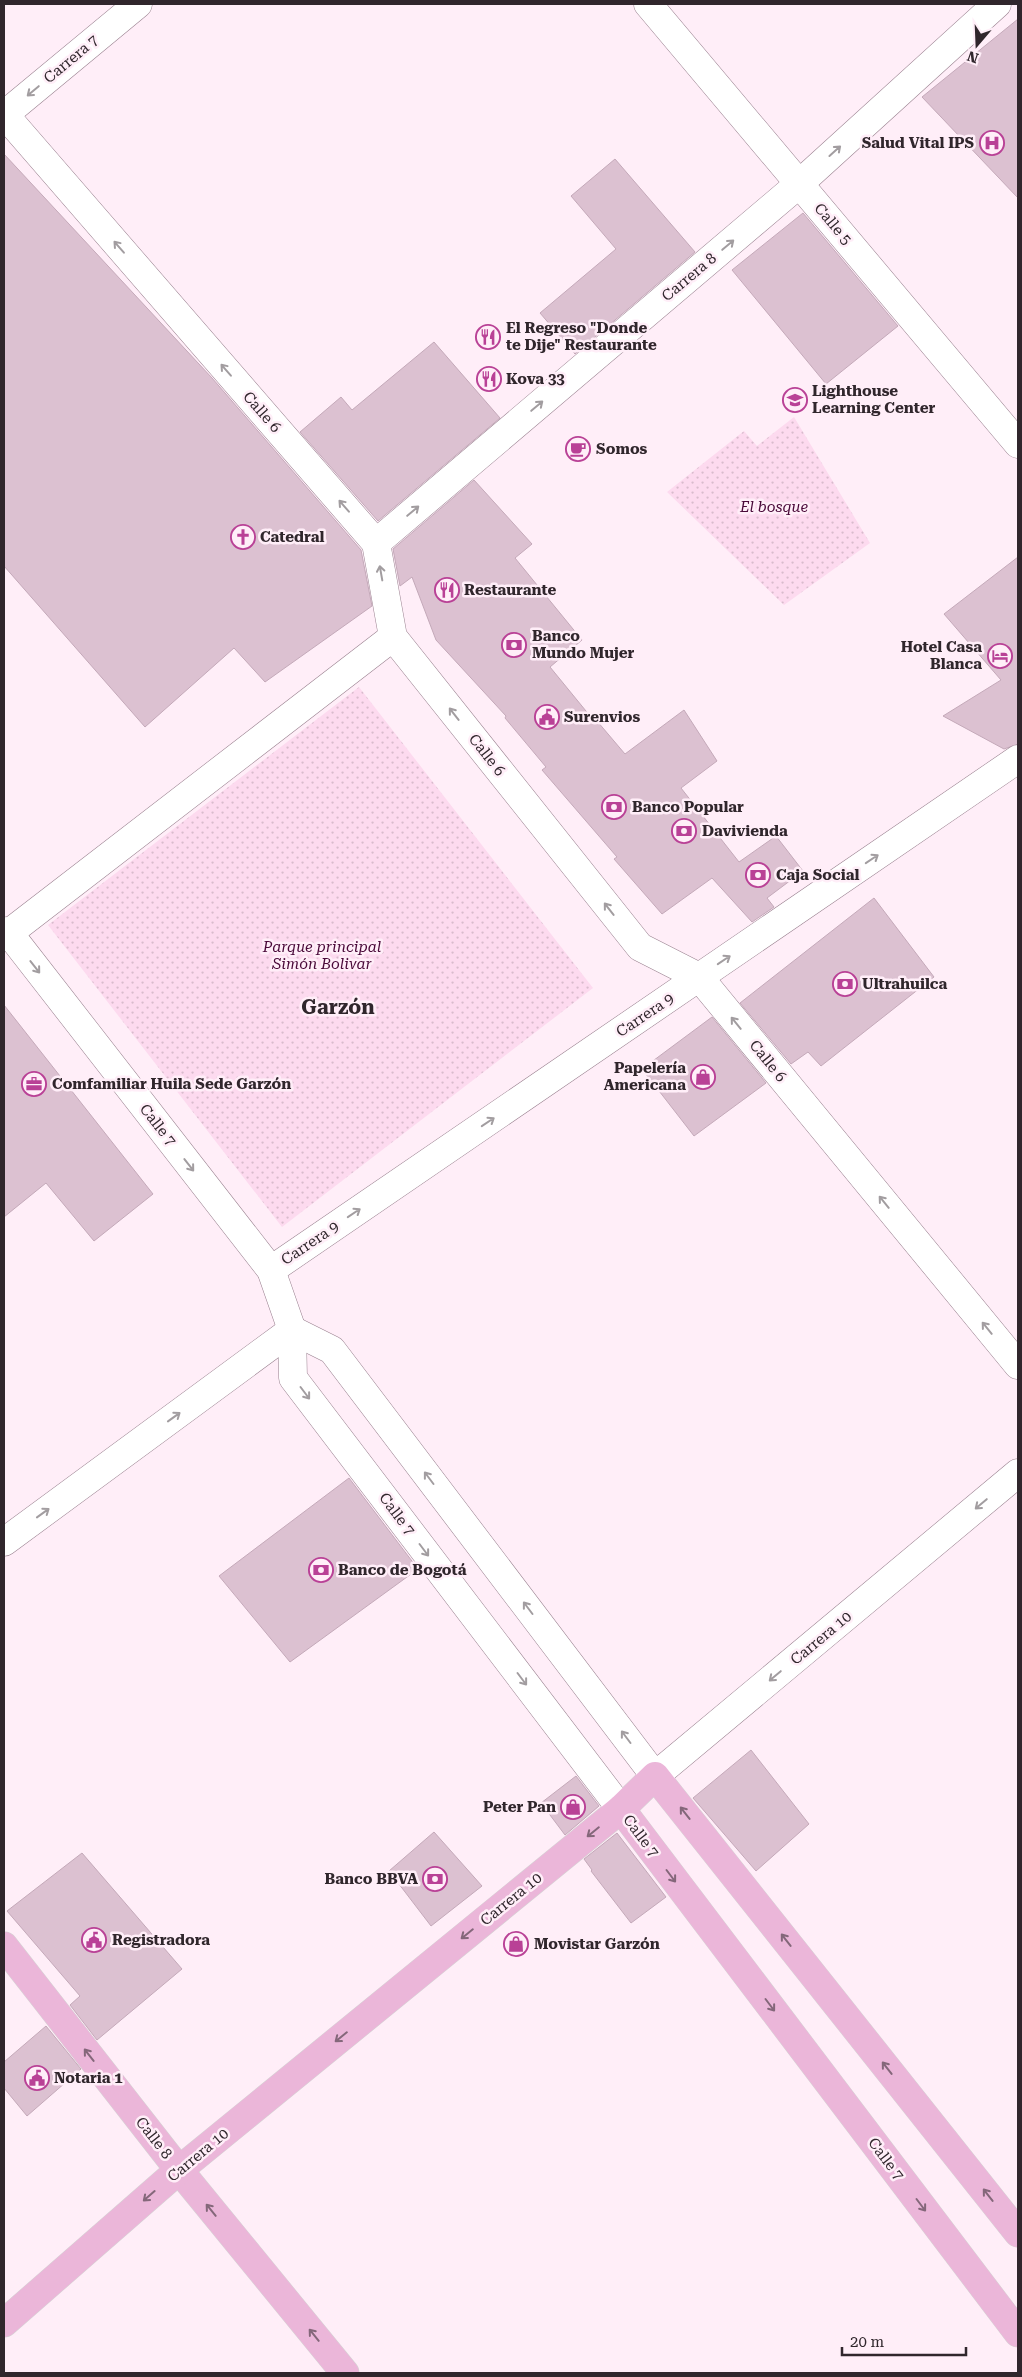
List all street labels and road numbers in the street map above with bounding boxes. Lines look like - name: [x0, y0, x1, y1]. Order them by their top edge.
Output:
- street label: Carrera 7: [40, 31, 102, 87]
- street label: Calle 5: [810, 200, 856, 248]
- street label: Carrera 8: [658, 249, 720, 305]
- street label: Calle 6: [239, 388, 285, 436]
- street label: Calle 6: [465, 730, 509, 780]
- street label: Carrera 9: [613, 989, 677, 1041]
- street label: Calle 6: [746, 1036, 790, 1086]
- street label: Calle 7: [136, 1100, 180, 1150]
- street label: Carrera 9: [278, 1217, 342, 1269]
- street label: Calle 7: [375, 1489, 419, 1539]
- street label: Carrera 10: [787, 1607, 855, 1669]
- street label: Calle 7: [619, 1811, 663, 1861]
- street label: Carrera 10: [477, 1869, 545, 1929]
- street label: Calle 8: [132, 2113, 176, 2163]
- street label: Carrera 10: [164, 2124, 232, 2186]
- street label: Calle 7: [864, 2134, 908, 2184]

